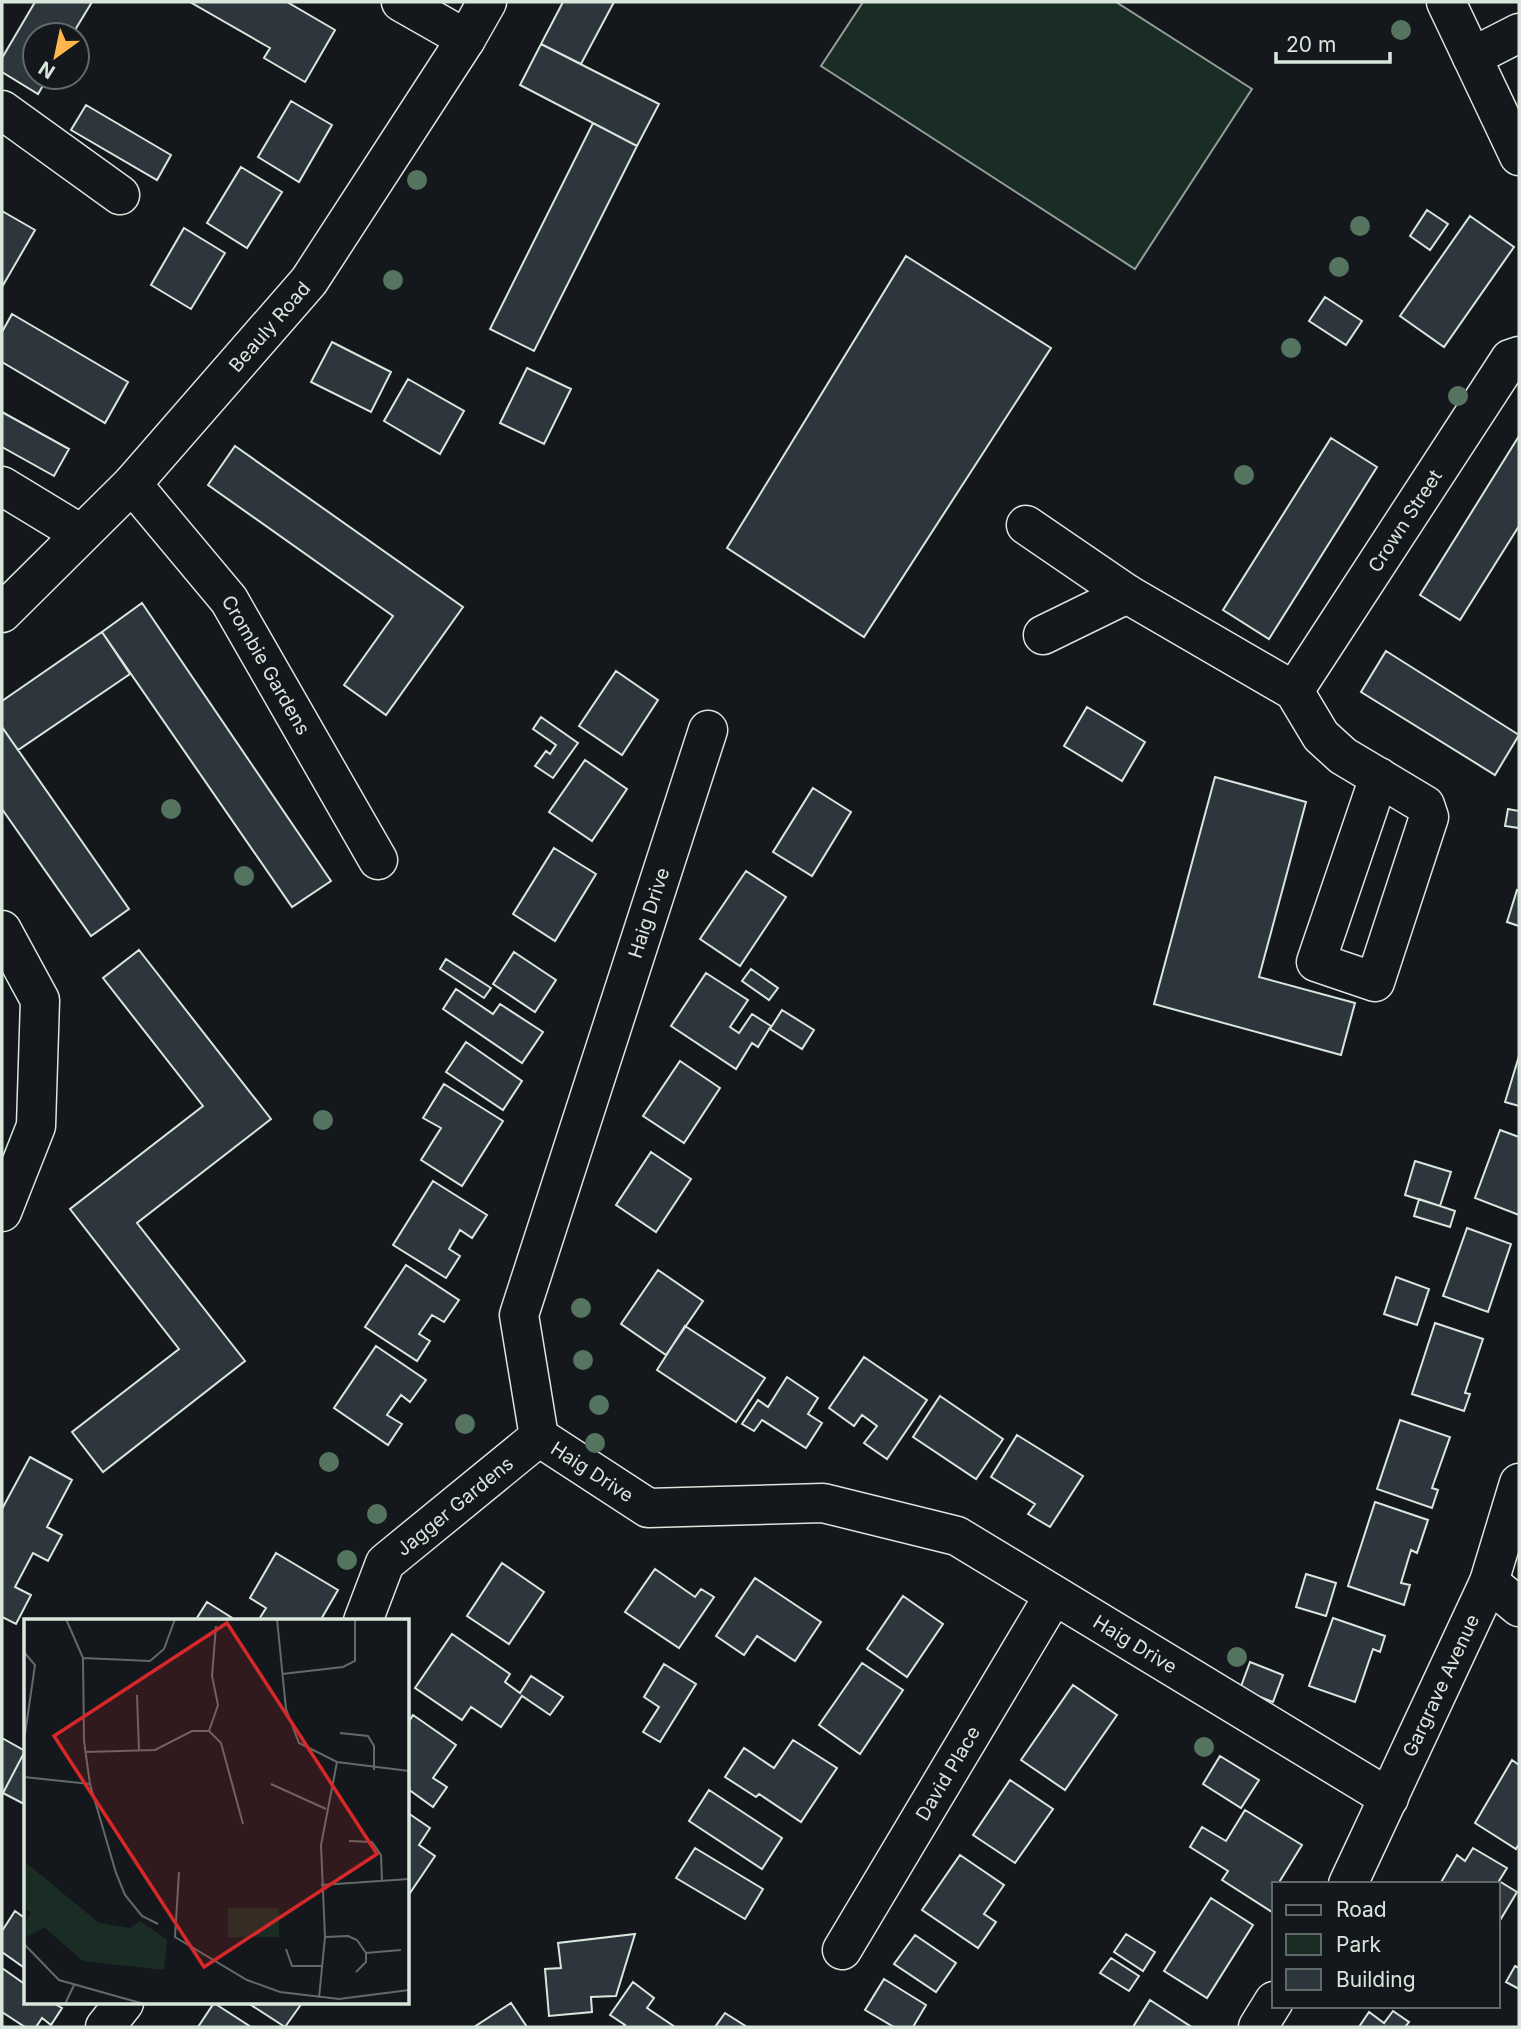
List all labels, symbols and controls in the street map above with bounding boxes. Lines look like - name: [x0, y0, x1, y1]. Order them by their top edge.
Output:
- north arrow: [21, 21, 91, 91]
- scale bar: [1276, 21, 1390, 65]
- text: 20 m: [1286, 32, 1336, 57]
- text: N: [35, 56, 59, 83]
- street label: Beauly Road: [224, 277, 315, 376]
- street label: Crown Street: [1363, 465, 1446, 576]
- street label: Crombie Gardens: [217, 591, 315, 739]
- street label: Haig Drive: [624, 865, 674, 961]
- street label: Haig Drive: [547, 1437, 638, 1507]
- street label: Jagger Gardens: [392, 1452, 518, 1561]
- street label: Haig Drive: [1089, 1610, 1181, 1678]
- street label: Gargrave Avenue: [1398, 1611, 1484, 1760]
- inset map: [24, 1619, 410, 2004]
- street label: David Place: [911, 1722, 985, 1824]
- legend: [1272, 1882, 1500, 2008]
- text: Road: [1336, 1897, 1387, 1922]
- text: Park: [1336, 1932, 1381, 1957]
- text: Building: [1336, 1967, 1416, 1992]

